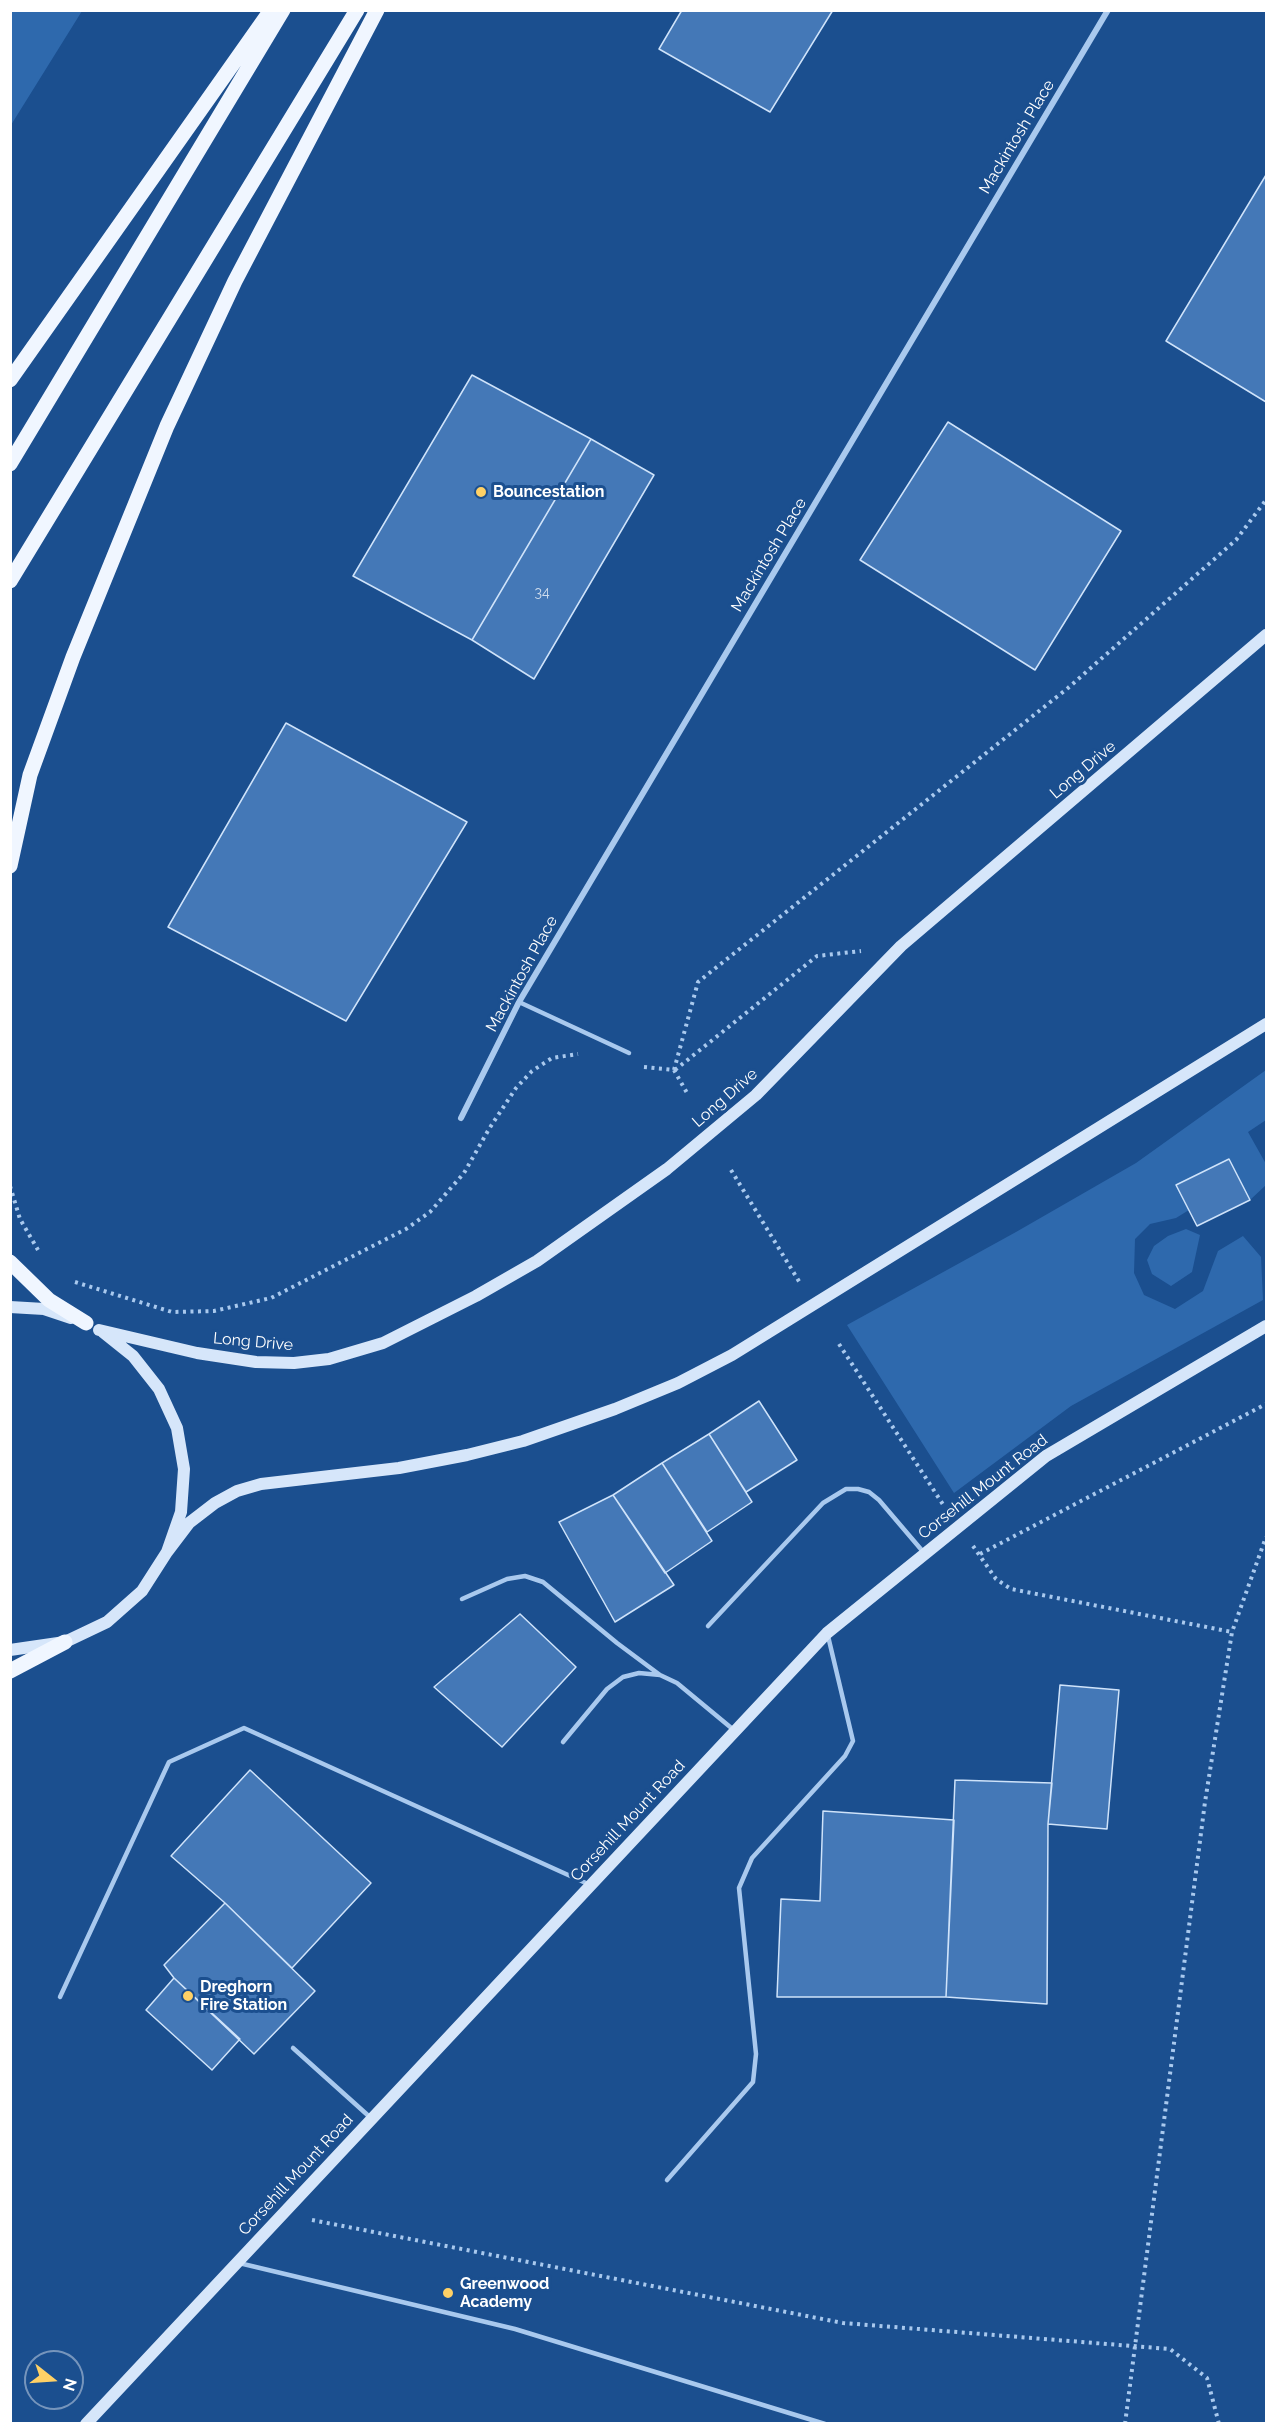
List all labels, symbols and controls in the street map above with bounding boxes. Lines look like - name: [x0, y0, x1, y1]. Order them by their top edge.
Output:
- street label: Mackintosh Place: [975, 76, 1059, 198]
- place label: Bouncestation: [493, 482, 604, 502]
- marker: Bouncestation: [474, 485, 488, 499]
- street label: Mackintosh Place: [727, 494, 811, 616]
- house number: 34: [534, 585, 550, 601]
- street label: Long Drive: [1046, 737, 1120, 803]
- street label: Mackintosh Place: [482, 913, 562, 1035]
- street label: Long Drive: [688, 1064, 762, 1132]
- street label: Long Drive: [212, 1329, 294, 1355]
- street label: Corsehill Mount Road: [915, 1431, 1051, 1543]
- street label: Corsehill Mount Road: [567, 1756, 689, 1886]
- place label: Dreghorn Fire Station: [200, 1977, 287, 2015]
- marker: Dreghorn Fire Station: [181, 1989, 195, 2003]
- street label: Corsehill Mount Road: [235, 2110, 357, 2240]
- place label: Greenwood Academy: [460, 2274, 549, 2312]
- marker: Greenwood Academy: [441, 2286, 455, 2300]
- north arrow: [24, 2350, 84, 2410]
- text: N: [59, 2376, 81, 2393]

